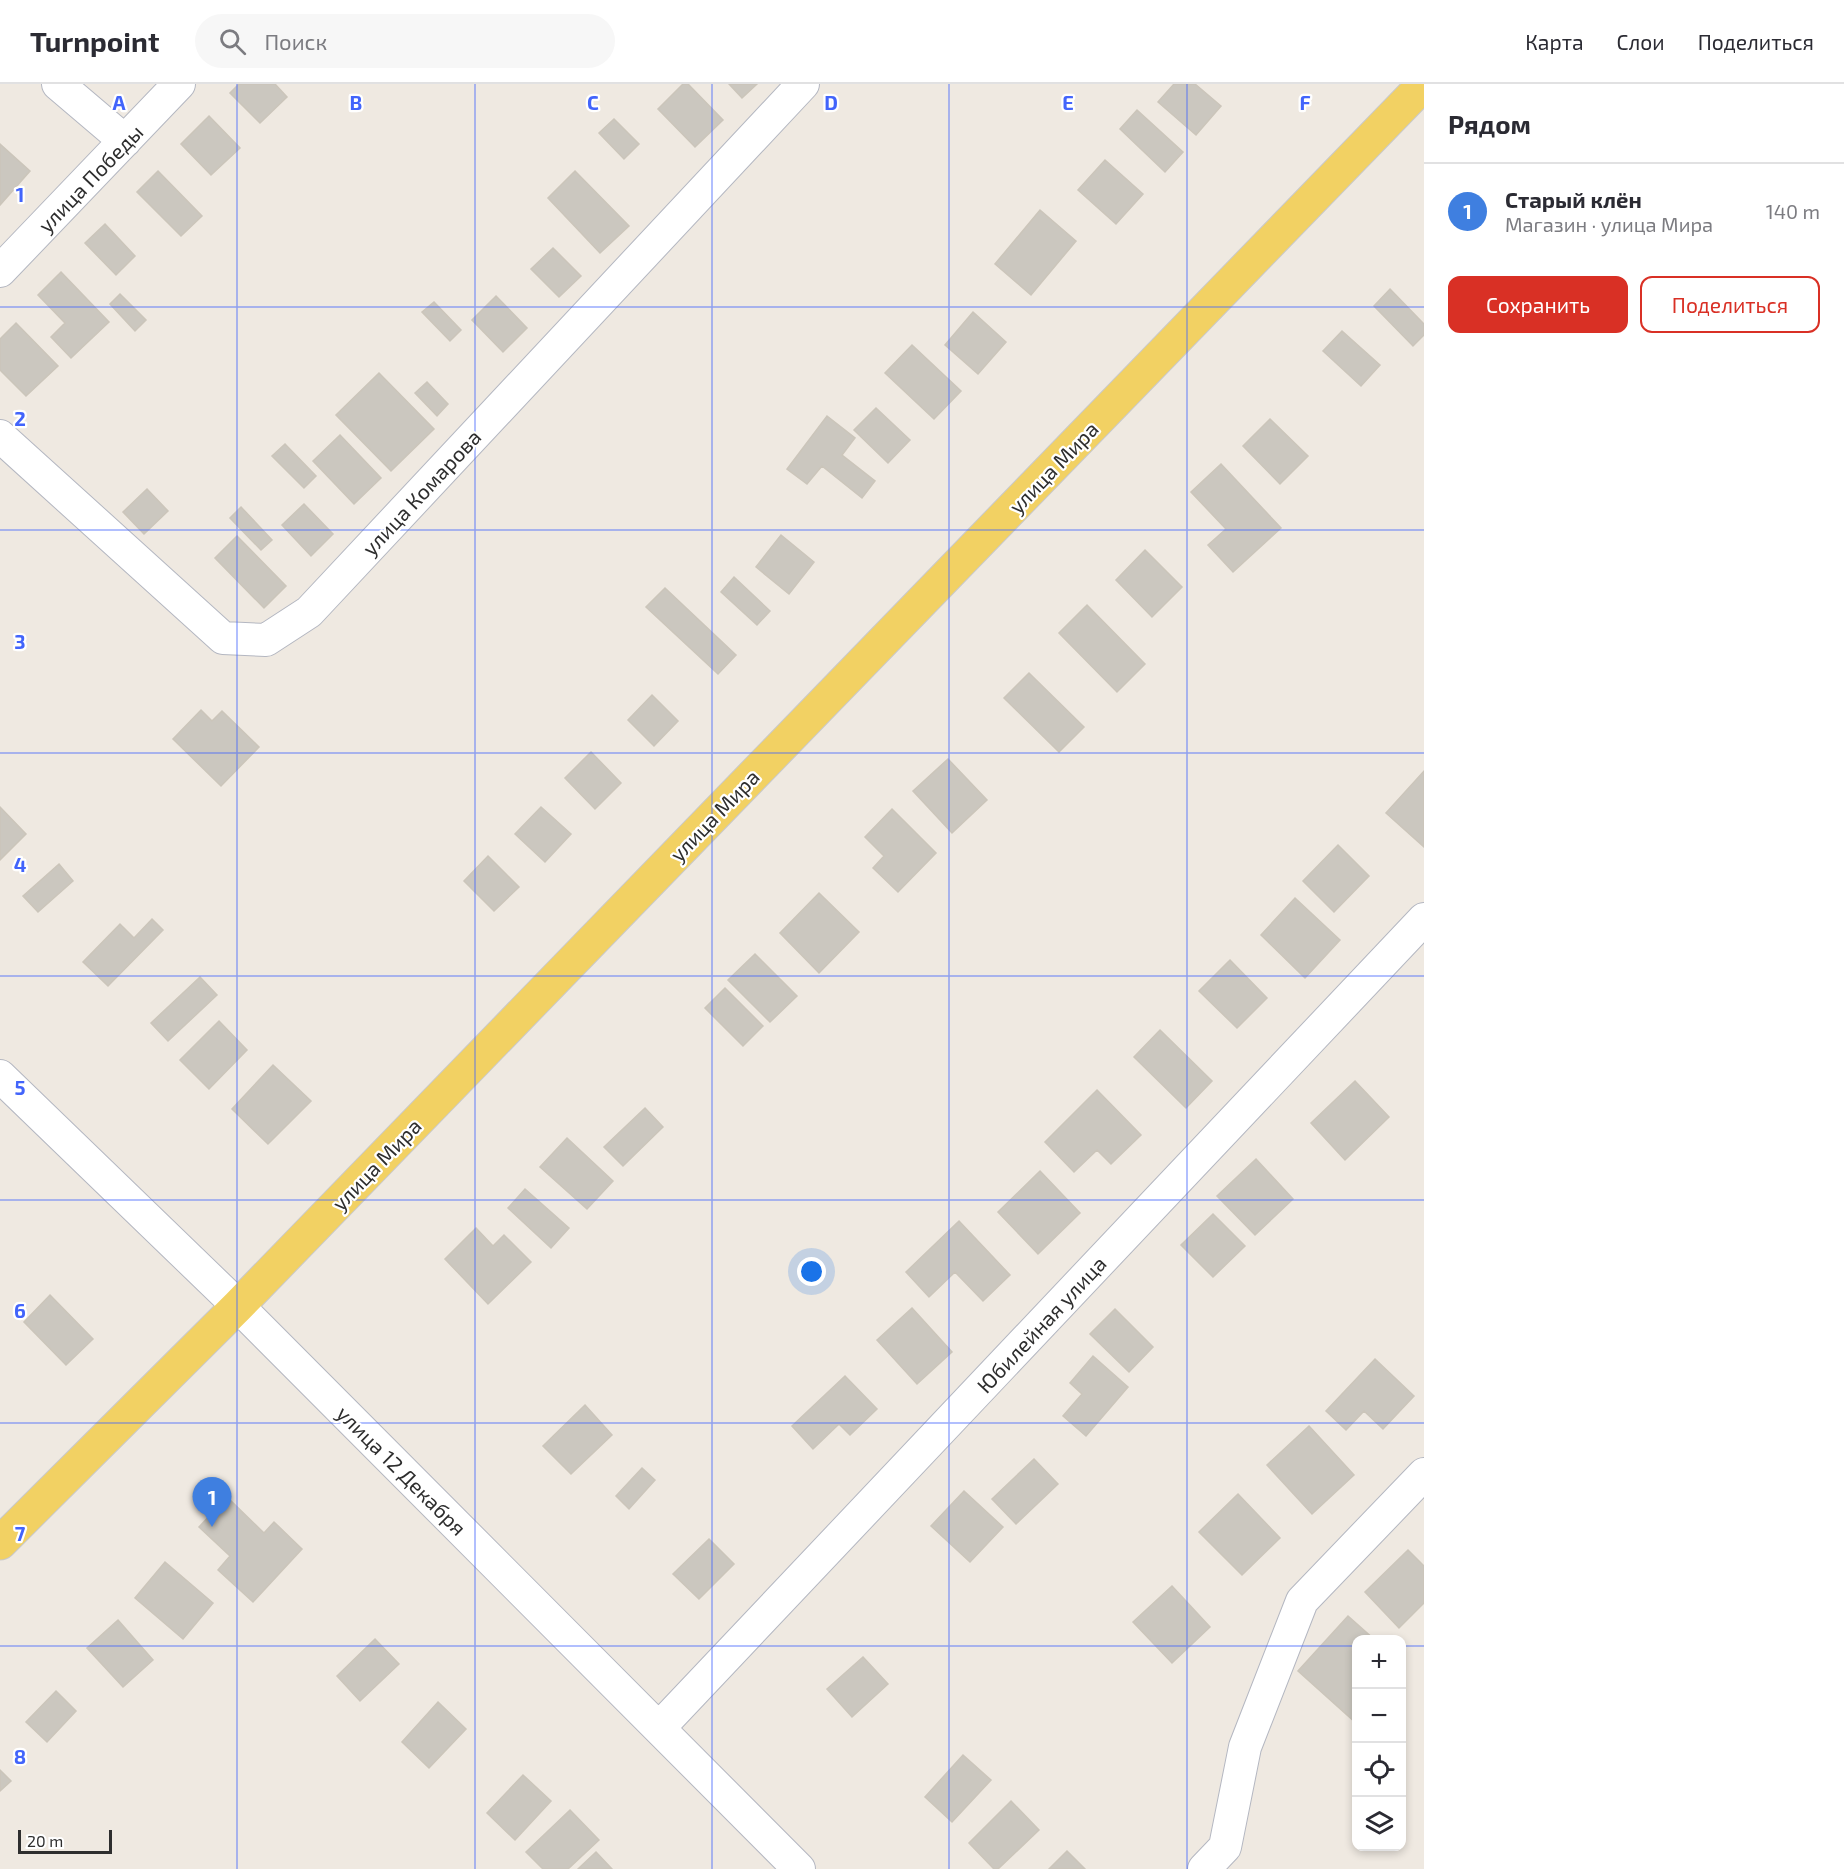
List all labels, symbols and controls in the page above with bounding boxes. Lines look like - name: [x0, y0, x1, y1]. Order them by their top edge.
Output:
- search box: [195, 14, 615, 68]
- text: Turnpoint: [30, 24, 159, 58]
- icon: search: [216, 25, 249, 58]
- text: Поиск: [264, 28, 327, 54]
- text: Карта: [1525, 29, 1584, 54]
- text: Слои: [1617, 29, 1665, 54]
- text: Поделиться: [1698, 29, 1814, 54]
- text: A: [112, 90, 126, 114]
- text: B: [350, 90, 362, 114]
- text: C: [587, 90, 599, 114]
- text: D: [824, 90, 838, 114]
- text: E: [1062, 90, 1074, 114]
- text: F: [1299, 90, 1311, 114]
- text: Рядом: [1448, 108, 1531, 139]
- street label: улица Победы: [32, 119, 148, 238]
- text: 1: [16, 182, 24, 206]
- text: Старый клён: [1505, 186, 1642, 212]
- text: 1: [1463, 199, 1472, 223]
- text: 140 m: [1766, 199, 1820, 223]
- text: Магазин · улица Мира: [1505, 212, 1713, 236]
- button: Сохранить: [1448, 276, 1628, 333]
- button: Поделиться: [1640, 276, 1820, 333]
- text: 2: [14, 406, 26, 430]
- street label: улица Мира: [1003, 416, 1104, 519]
- street label: улица Комарова: [356, 424, 486, 561]
- text: 3: [14, 629, 26, 653]
- street label: улица Мира: [664, 764, 765, 867]
- text: 4: [14, 852, 27, 876]
- text: 5: [14, 1075, 26, 1099]
- street label: улица Мира: [326, 1113, 427, 1216]
- street label: Юбилейная улица: [971, 1250, 1112, 1398]
- your location: [797, 1257, 826, 1286]
- text: 6: [14, 1298, 26, 1322]
- street label: улица 12 Декабря: [331, 1400, 472, 1541]
- pin: 1: [192, 1478, 232, 1527]
- text: 7: [15, 1521, 26, 1545]
- map controls: [1352, 1635, 1406, 1851]
- button: +: [1352, 1635, 1406, 1689]
- button: −: [1352, 1689, 1406, 1743]
- button: locate: [1352, 1743, 1406, 1797]
- text: 8: [14, 1744, 26, 1768]
- button: layers: [1352, 1797, 1406, 1851]
- scale bar: [18, 1827, 112, 1854]
- text: 20 m: [27, 1831, 63, 1850]

